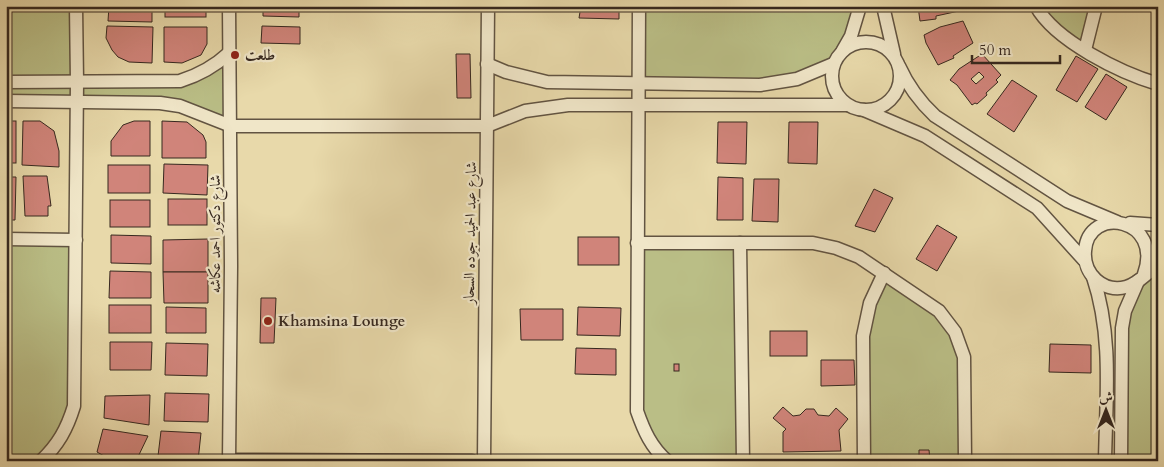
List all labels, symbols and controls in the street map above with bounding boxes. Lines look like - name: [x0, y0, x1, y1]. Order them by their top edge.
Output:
- scale bar: [972, 32, 1059, 64]
- text: 50 m: [979, 40, 1011, 60]
- place label: طلعت: [245, 45, 275, 65]
- marker: طلعت: [229, 49, 241, 61]
- street label: شارع عبد الحميد جوده السحار: [459, 161, 484, 307]
- street label: شارع دكتور احمد عكاشه: [205, 175, 228, 293]
- place label: Khamsina Lounge: [278, 311, 405, 331]
- marker: Khamsina Lounge: [262, 315, 274, 327]
- north arrow: [1082, 384, 1132, 434]
- text: ش: [1099, 388, 1113, 407]

